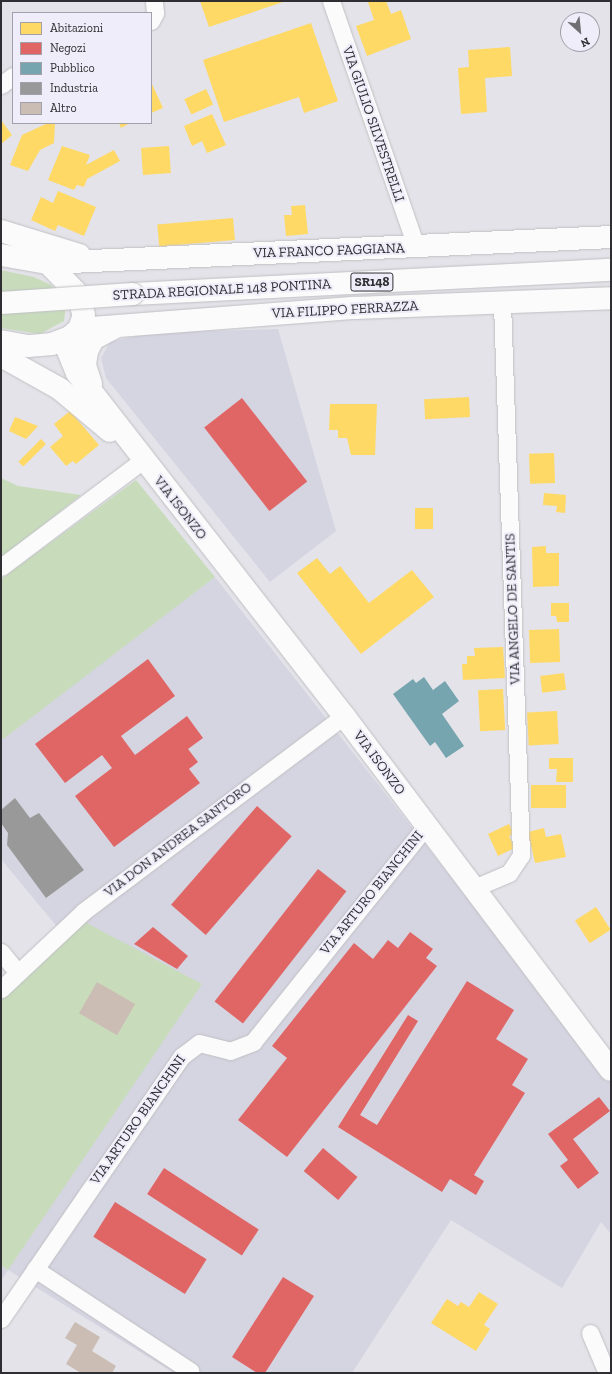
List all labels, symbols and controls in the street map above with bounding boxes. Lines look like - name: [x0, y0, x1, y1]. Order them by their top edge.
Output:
- legend: [12, 12, 152, 124]
- north arrow: [560, 12, 600, 52]
- text: Abitazioni: [50, 21, 103, 35]
- text: N: [579, 35, 592, 50]
- text: Negozi: [50, 41, 86, 55]
- street label: VIA GIULIO SILVESTRELLI: [338, 44, 408, 204]
- text: Pubblico: [50, 61, 95, 75]
- text: Industria: [50, 81, 98, 95]
- text: Altro: [50, 101, 77, 115]
- street label: VIA FRANCO FAGGIANA: [253, 240, 405, 262]
- road number: SR148: [350, 271, 394, 293]
- street label: STRADA REGIONALE 148 PONTINA: [112, 276, 332, 304]
- street label: VIA FILIPPO FERRAZZA: [271, 298, 419, 322]
- street label: VIA ISONZO: [150, 473, 210, 543]
- street label: VIA ANGELO DE SANTIS: [502, 533, 524, 685]
- street label: VIA ISONZO: [349, 727, 409, 799]
- street label: VIA DON ANDREA SANTORO: [100, 779, 256, 901]
- street label: VIA ARTURO BIANCHINI: [317, 827, 427, 959]
- street label: VIA ARTURO BIANCHINI: [87, 1052, 189, 1188]

